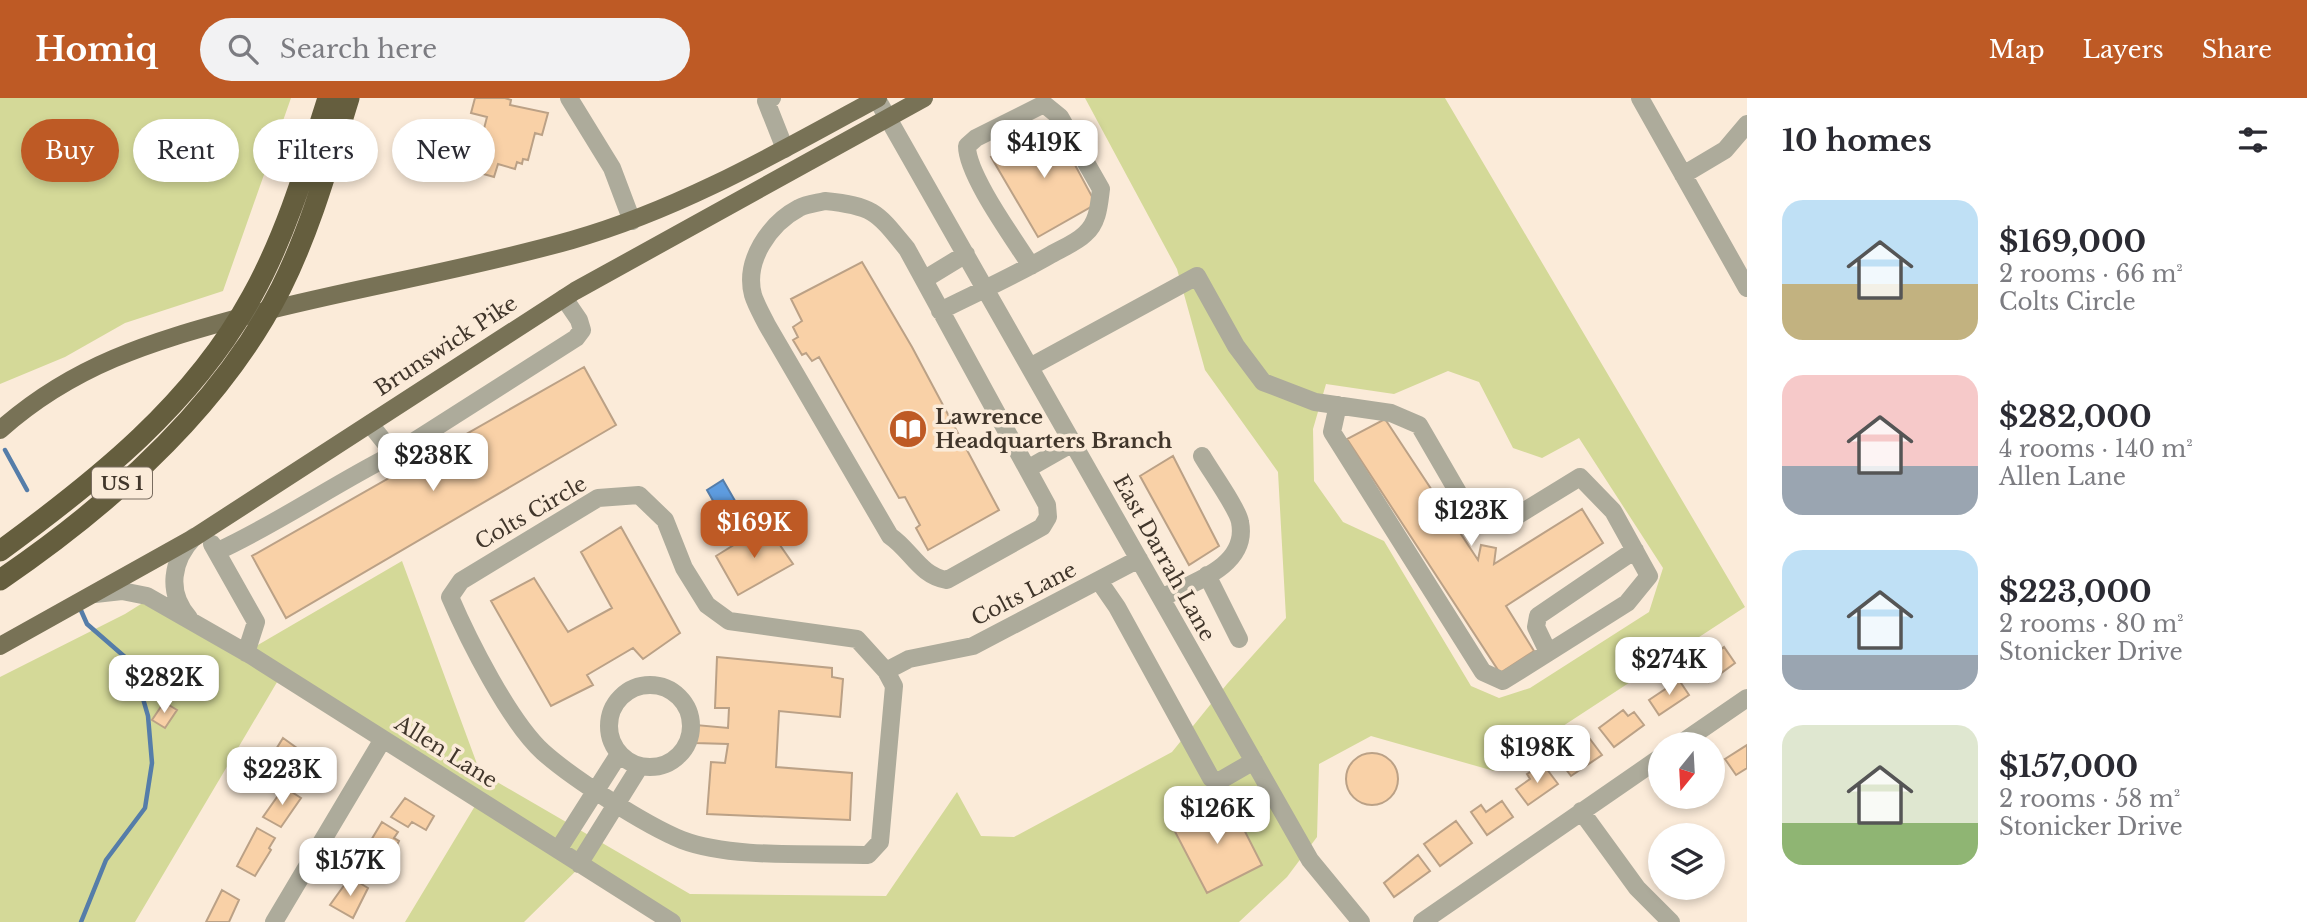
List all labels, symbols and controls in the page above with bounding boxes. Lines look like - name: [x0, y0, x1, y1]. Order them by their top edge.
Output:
- search box: [200, 18, 690, 81]
- text: Homiq: [35, 29, 158, 70]
- icon: search: [224, 30, 262, 68]
- text: Search here: [280, 33, 437, 65]
- text: Map: [1989, 35, 2045, 64]
- text: Layers: [2083, 35, 2164, 64]
- text: Share: [2202, 35, 2272, 64]
- chip: Buy: [21, 119, 119, 182]
- chip: Rent: [133, 119, 239, 182]
- chip: Filters: [253, 119, 378, 182]
- chip: New: [392, 119, 495, 182]
- pin: $419K: [995, 120, 1093, 180]
- icon: filters: [2234, 121, 2272, 159]
- text: 10 homes: [1782, 122, 1932, 159]
- text: $419K: [1007, 129, 1081, 157]
- text: $169,000: [1999, 223, 2146, 260]
- icon: home: [1838, 228, 1922, 312]
- text: 2 rooms · 66 m²: [1999, 260, 2183, 288]
- text: Colts Circle: [1999, 288, 2136, 316]
- street label: Brunswick Pike: [370, 290, 522, 402]
- text: $282,000: [1999, 398, 2152, 435]
- icon: home: [1838, 403, 1922, 487]
- place label: Lawrence Headquarters Branch: [935, 404, 1172, 454]
- library icon: Lawrence Headquarters Branch: [887, 408, 929, 450]
- pin: $238K: [384, 434, 482, 493]
- text: 4 rooms · 140 m²: [1999, 435, 2193, 463]
- text: $238K: [394, 442, 472, 470]
- text: Allen Lane: [1999, 463, 2126, 491]
- road number: US 1: [92, 468, 152, 498]
- street label: East Darrah Lane: [1108, 470, 1220, 646]
- street label: Colts Circle: [470, 471, 592, 555]
- pin: $123K: [1422, 489, 1520, 548]
- text: $123K: [1434, 497, 1508, 525]
- pin: $169K: [705, 500, 803, 560]
- text: $169K: [717, 509, 791, 537]
- street label: Colts Lane: [967, 556, 1081, 632]
- text: $223,000: [1999, 573, 2152, 610]
- icon: home: [1838, 578, 1922, 662]
- text: 2 rooms · 80 m²: [1999, 610, 2184, 638]
- pin: $274K: [1620, 638, 1718, 697]
- text: Stonicker Drive: [1999, 638, 2183, 666]
- text: $274K: [1631, 646, 1707, 674]
- pin: $282K: [115, 656, 213, 715]
- text: $282K: [125, 664, 203, 692]
- street label: Allen Lane: [389, 710, 502, 794]
- pin: $198K: [1488, 726, 1586, 785]
- north arrow: [1648, 732, 1726, 808]
- map controls: [1648, 732, 1725, 900]
- text: $198K: [1500, 734, 1574, 762]
- pin: $223K: [233, 748, 331, 807]
- text: $157,000: [1999, 748, 2138, 785]
- icon: home: [1838, 753, 1922, 837]
- text: $223K: [243, 756, 321, 784]
- text: 2 rooms · 58 m²: [1999, 785, 2180, 813]
- pin: $126K: [1168, 786, 1266, 846]
- text: $126K: [1180, 795, 1254, 823]
- text: Stonicker Drive: [1999, 813, 2183, 841]
- button: layers: [1648, 823, 1725, 900]
- pin: $157K: [301, 838, 399, 898]
- text: $157K: [315, 847, 385, 875]

